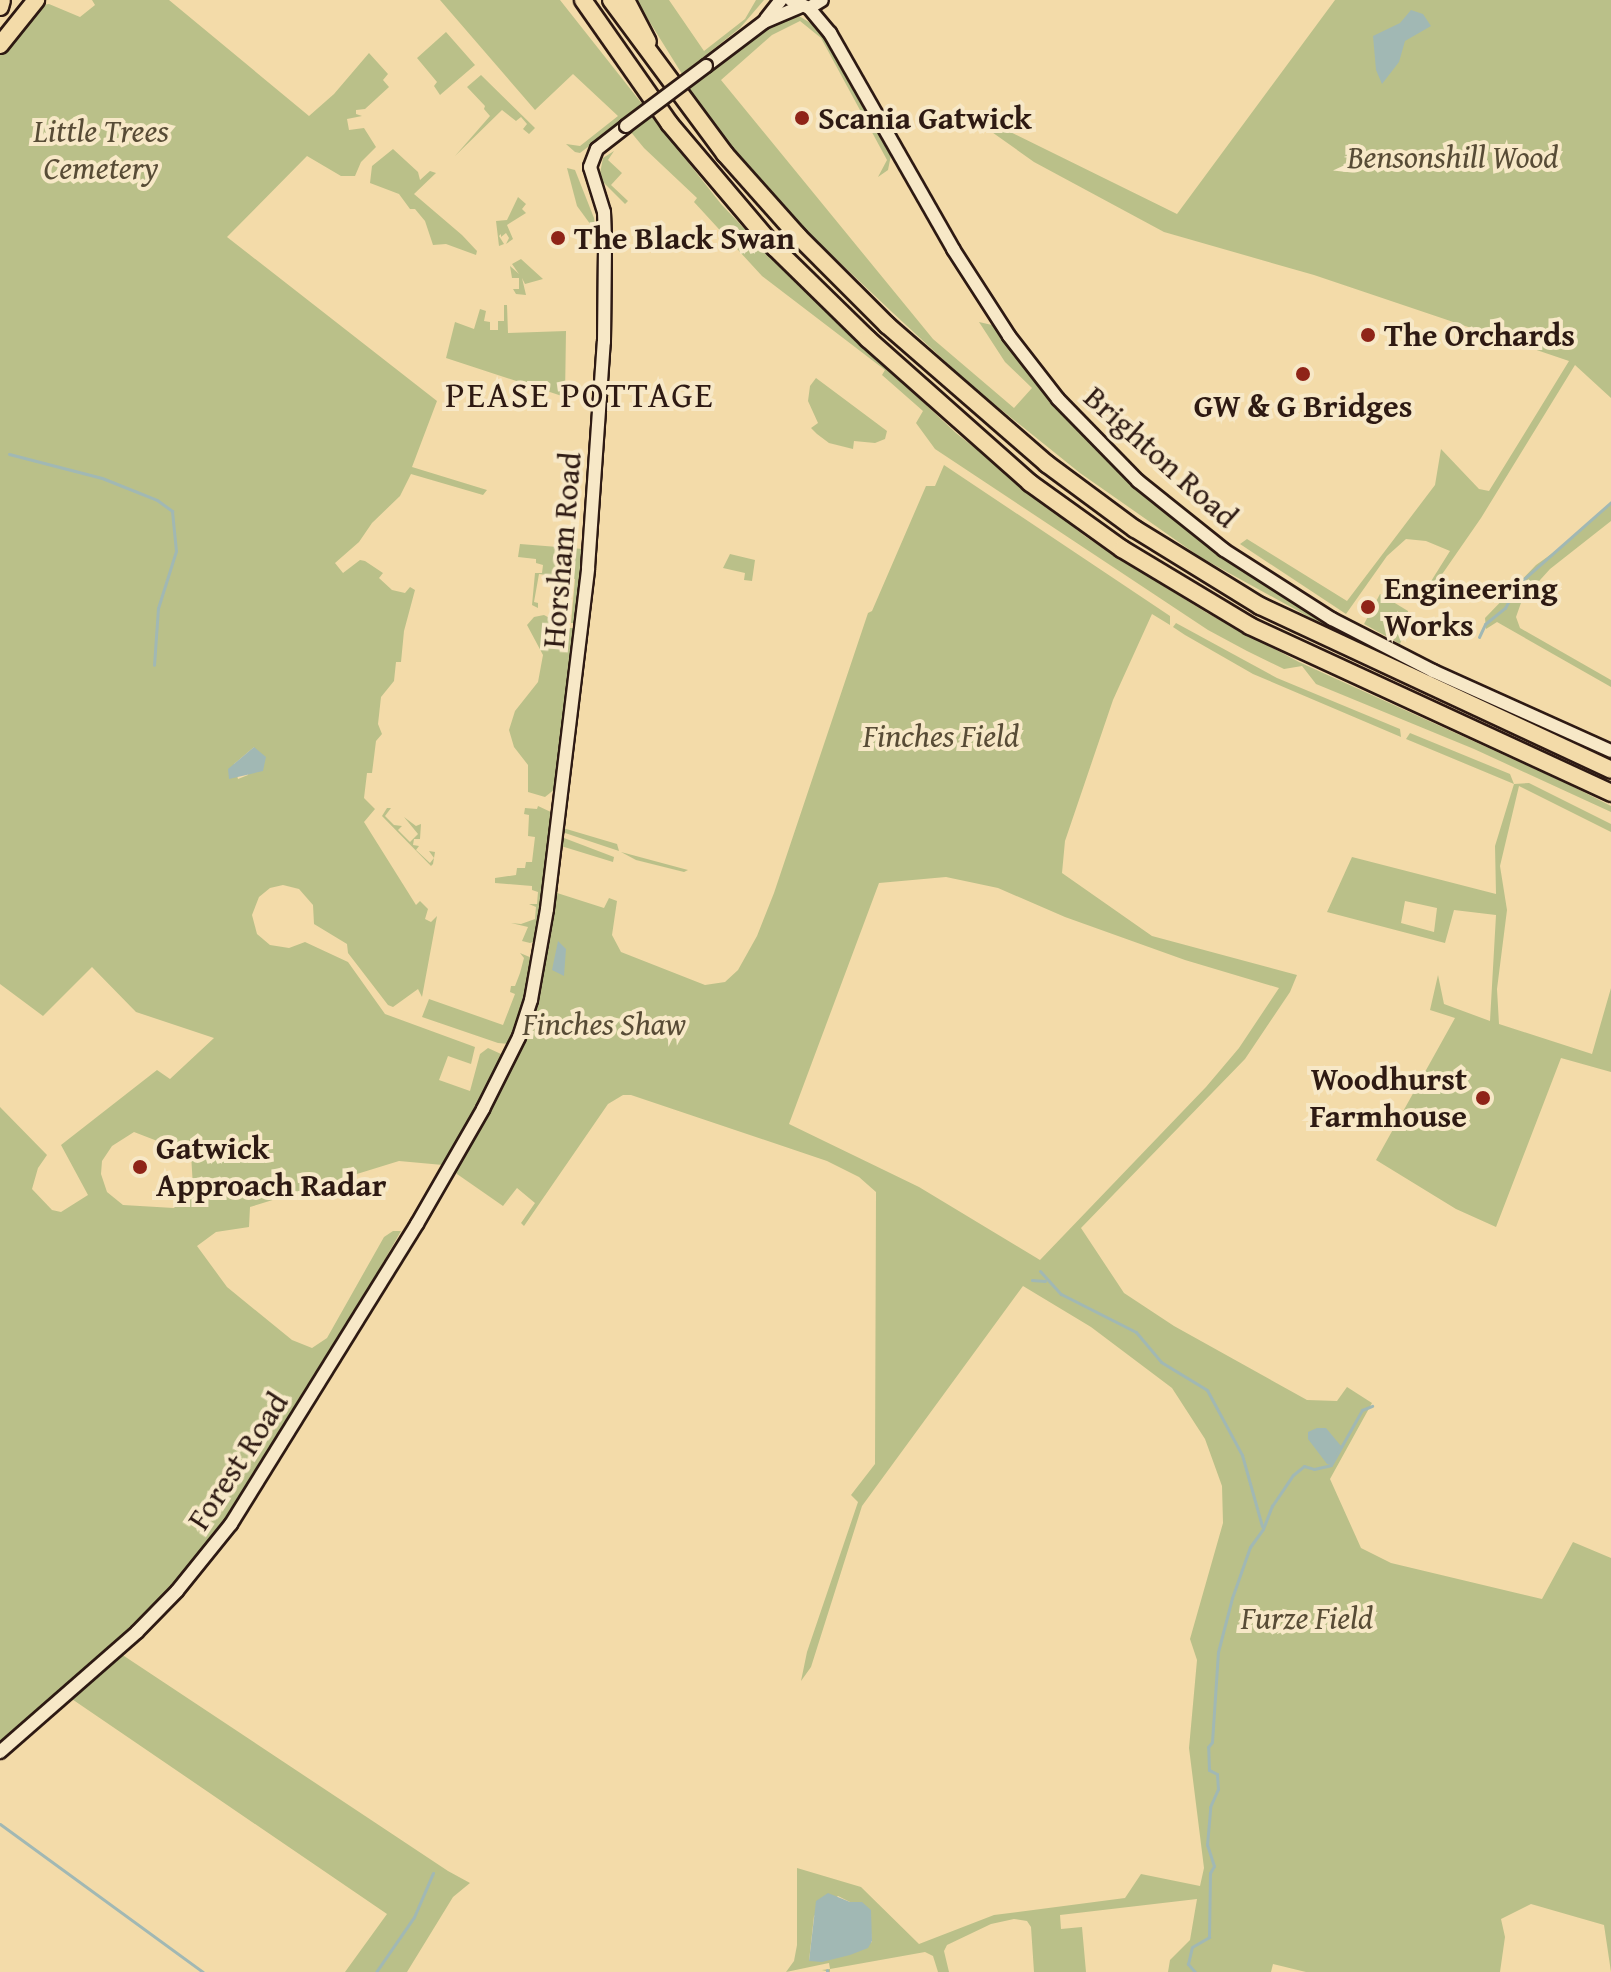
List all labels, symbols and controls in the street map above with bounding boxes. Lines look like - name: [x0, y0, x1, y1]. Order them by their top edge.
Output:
- place label: Scania Gatwick: [818, 99, 1032, 137]
- marker: Scania Gatwick: [793, 109, 811, 127]
- park label: Little Trees Cemetery: [33, 113, 169, 188]
- park label: Bensonshill Wood: [1347, 138, 1559, 176]
- place label: The Black Swan: [574, 219, 795, 257]
- marker: The Black Swan: [549, 229, 567, 247]
- place label: The Orchards: [1384, 316, 1575, 354]
- marker: The Orchards: [1359, 326, 1377, 344]
- marker: GW & G Bridges: [1294, 365, 1312, 383]
- district label: PEASE POTTAGE: [445, 372, 715, 416]
- street label: Brighton Road: [1076, 378, 1246, 536]
- place label: GW & G Bridges: [1194, 387, 1412, 425]
- street label: Horsham Road: [534, 450, 590, 650]
- place label: Engineering Works: [1384, 570, 1558, 645]
- marker: Engineering Works: [1359, 598, 1377, 616]
- park label: Finches Field: [863, 717, 1019, 755]
- park label: Finches Shaw: [522, 1005, 686, 1043]
- place label: Woodhurst Farmhouse: [1309, 1061, 1467, 1136]
- marker: Woodhurst Farmhouse: [1474, 1089, 1492, 1107]
- place label: Gatwick Approach Radar: [156, 1130, 386, 1205]
- marker: Gatwick Approach Radar: [131, 1158, 149, 1176]
- street label: Forest Road: [179, 1385, 297, 1537]
- park label: Furze Field: [1241, 1599, 1373, 1637]

